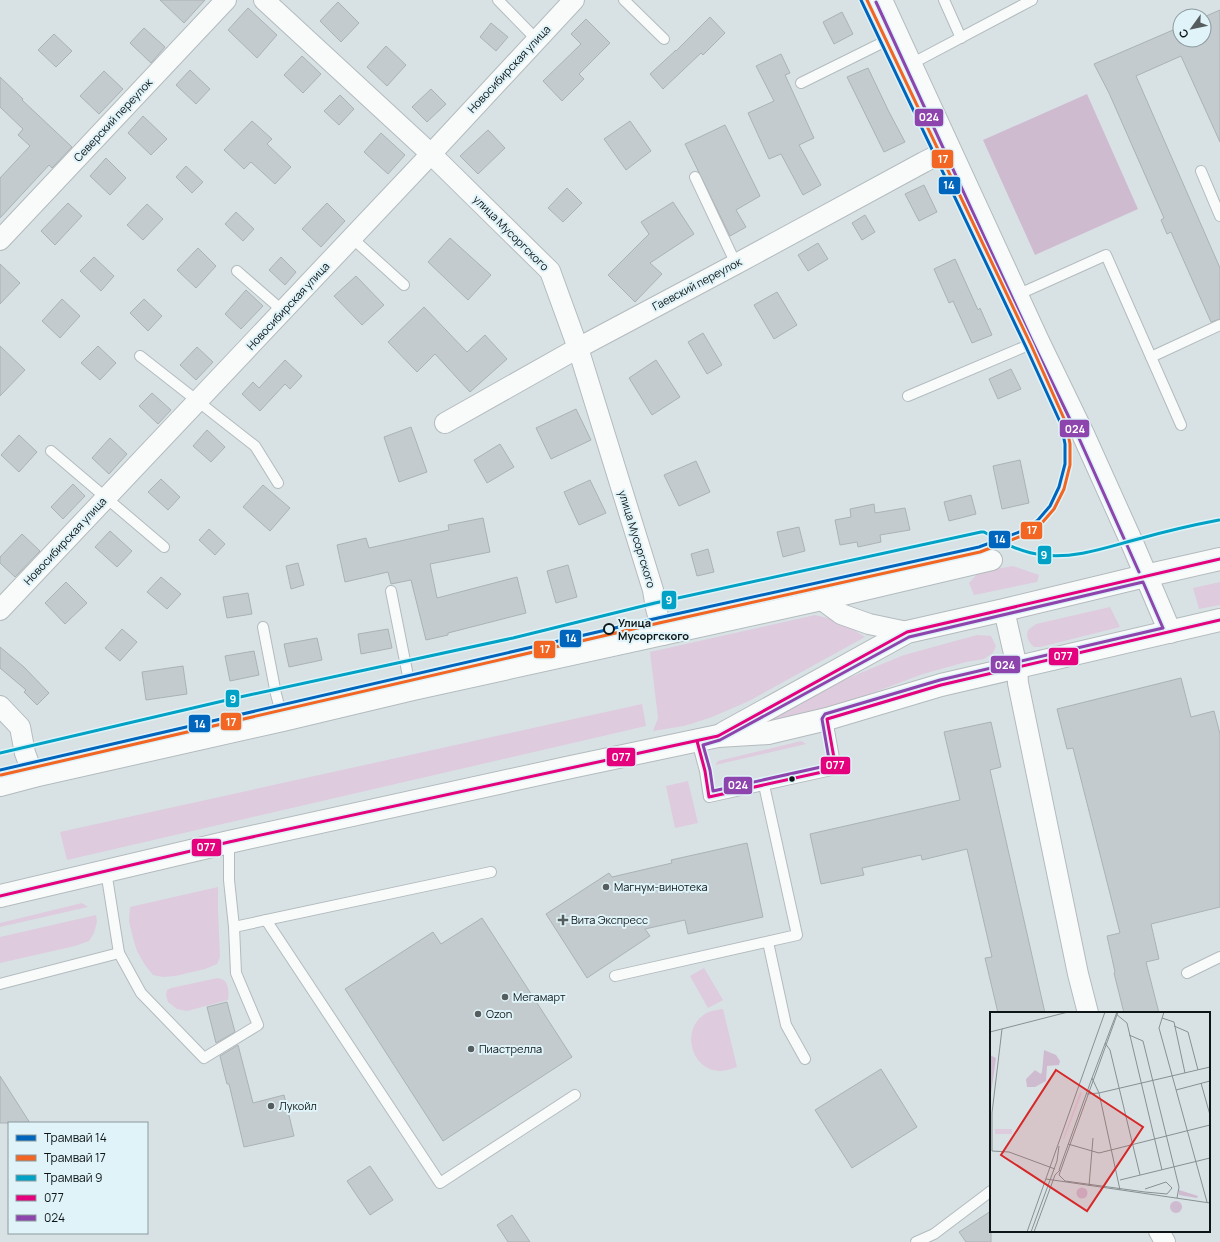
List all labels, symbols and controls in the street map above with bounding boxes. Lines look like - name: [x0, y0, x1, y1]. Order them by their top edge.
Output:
- north arrow: [1172, 8, 1212, 48]
- street label: Новосибирская улица: [464, 21, 553, 116]
- text: С: [1175, 26, 1192, 41]
- street label: Северский переулок: [70, 74, 156, 165]
- line badge: 024: [914, 108, 944, 127]
- text: 024: [919, 109, 939, 124]
- line badge: 17: [931, 149, 954, 169]
- text: 17: [938, 151, 948, 166]
- line badge: 14: [938, 176, 961, 195]
- text: 14: [943, 177, 955, 192]
- street label: улица Мусоргского: [470, 191, 553, 274]
- street label: Гаевский переулок: [649, 253, 745, 313]
- street label: Новосибирская улица: [243, 258, 332, 353]
- line badge: 024: [1059, 419, 1090, 438]
- text: 024: [1065, 421, 1085, 436]
- street label: улица Мусоргского: [615, 488, 660, 590]
- street label: Новосибирская улица: [20, 493, 109, 588]
- line badge: 17: [1020, 521, 1043, 540]
- text: 17: [1027, 522, 1037, 537]
- line badge: 14: [988, 530, 1011, 549]
- text: 14: [994, 531, 1006, 546]
- line badge: 9: [1037, 545, 1052, 565]
- text: 9: [1041, 547, 1048, 562]
- line badge: 9: [661, 590, 677, 610]
- text: 9: [666, 592, 673, 607]
- place label: Улица Мусоргского: [618, 615, 689, 643]
- marker: Улица Мусоргского: [603, 623, 615, 635]
- line badge: 14: [559, 629, 582, 648]
- text: 14: [565, 630, 577, 645]
- line badge: 17: [533, 640, 556, 659]
- text: 17: [540, 641, 550, 656]
- line badge: 077: [1048, 647, 1079, 666]
- text: 077: [1053, 648, 1073, 663]
- line badge: 024: [990, 655, 1021, 674]
- text: 024: [995, 657, 1015, 672]
- line badge: 9: [225, 689, 240, 708]
- text: 9: [230, 691, 237, 706]
- line badge: 17: [220, 712, 242, 731]
- line badge: 14: [188, 714, 211, 733]
- text: 17: [226, 714, 236, 729]
- text: 14: [194, 716, 206, 731]
- line badge: 077: [606, 747, 636, 767]
- text: 077: [611, 749, 631, 764]
- line badge: 077: [820, 756, 851, 775]
- text: 077: [825, 757, 845, 772]
- unlabelled marker: [787, 774, 797, 784]
- line badge: 024: [723, 776, 753, 795]
- text: 024: [728, 777, 748, 792]
- line badge: 077: [191, 838, 222, 857]
- text: 077: [196, 839, 216, 854]
- place label: Магнум-винотека: [614, 879, 708, 894]
- marker: Магнум-винотека: [601, 882, 611, 892]
- place label: Вита Экспресс: [571, 912, 648, 927]
- marker: Вита Экспресс: [558, 915, 568, 925]
- place label: Мегамарт: [513, 989, 566, 1004]
- marker: Мегамарт: [500, 992, 510, 1002]
- place label: Ozon: [486, 1006, 512, 1021]
- marker: Ozon: [473, 1009, 483, 1019]
- inset map: [990, 1012, 1210, 1232]
- place label: Пиастрелла: [479, 1041, 542, 1056]
- marker: Пиастрелла: [466, 1044, 476, 1054]
- place label: Лукойл: [279, 1098, 317, 1113]
- marker: Лукойл: [266, 1101, 276, 1111]
- legend: [8, 1122, 148, 1234]
- text: Трамвай 14: [44, 1129, 107, 1146]
- text: Трамвай 17: [44, 1149, 106, 1166]
- text: Трамвай 9: [44, 1169, 102, 1186]
- text: 077: [44, 1189, 64, 1206]
- text: 024: [44, 1209, 65, 1226]

